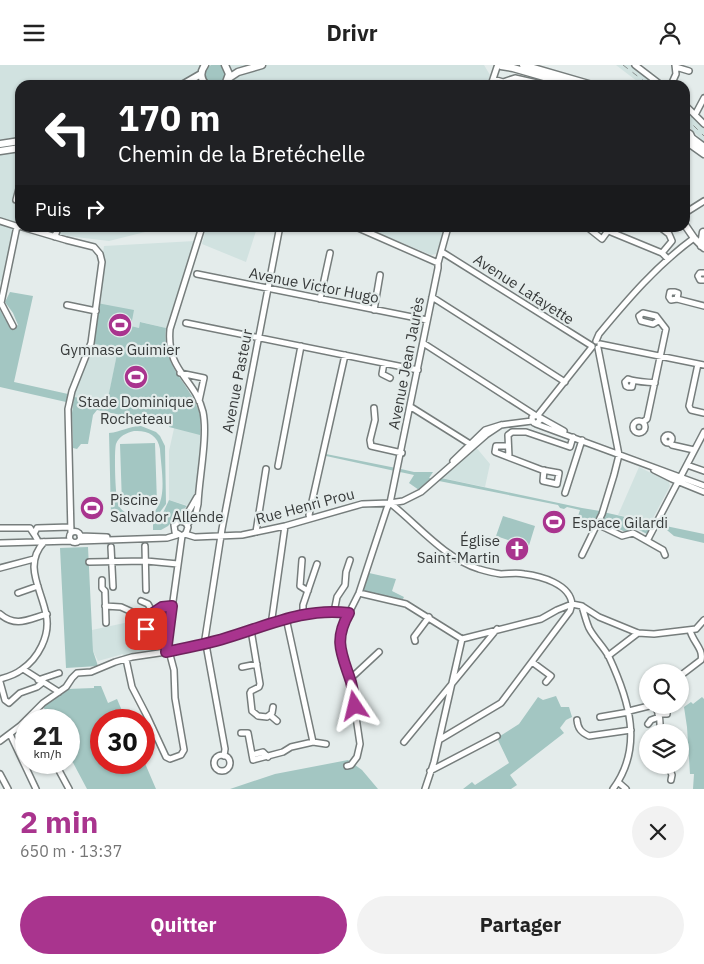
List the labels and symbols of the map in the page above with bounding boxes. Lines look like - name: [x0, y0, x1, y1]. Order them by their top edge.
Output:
- street label: Avenue Lafayette: [470, 249, 578, 329]
- street label: Avenue Victor Hugo: [247, 263, 381, 307]
- street label: Avenue Jean Jaurès: [384, 295, 428, 431]
- sports icon: Gymnase Guimier: [107, 312, 133, 338]
- street label: Avenue Pasteur: [218, 327, 256, 434]
- place label: Gymnase Guimier: [60, 340, 180, 359]
- sports icon: Stade Dominique Rocheteau: [123, 364, 149, 390]
- place label: Stade Dominique Rocheteau: [78, 392, 194, 428]
- street label: Rue Henri Prou: [254, 484, 356, 528]
- place label: Piscine Salvador Allende: [110, 490, 223, 526]
- sports icon: Piscine Salvador Allende: [79, 495, 105, 521]
- sports icon: Espace Gilardi: [541, 509, 567, 535]
- place label: Espace Gilardi: [572, 513, 668, 532]
- place label: Église Saint-Martin: [417, 531, 500, 567]
- church icon: Église Saint-Martin: [504, 536, 530, 562]
- pin: [125, 608, 167, 650]
- position arrow: [328, 679, 380, 731]
- speed limit sign: 30: [90, 709, 155, 774]

